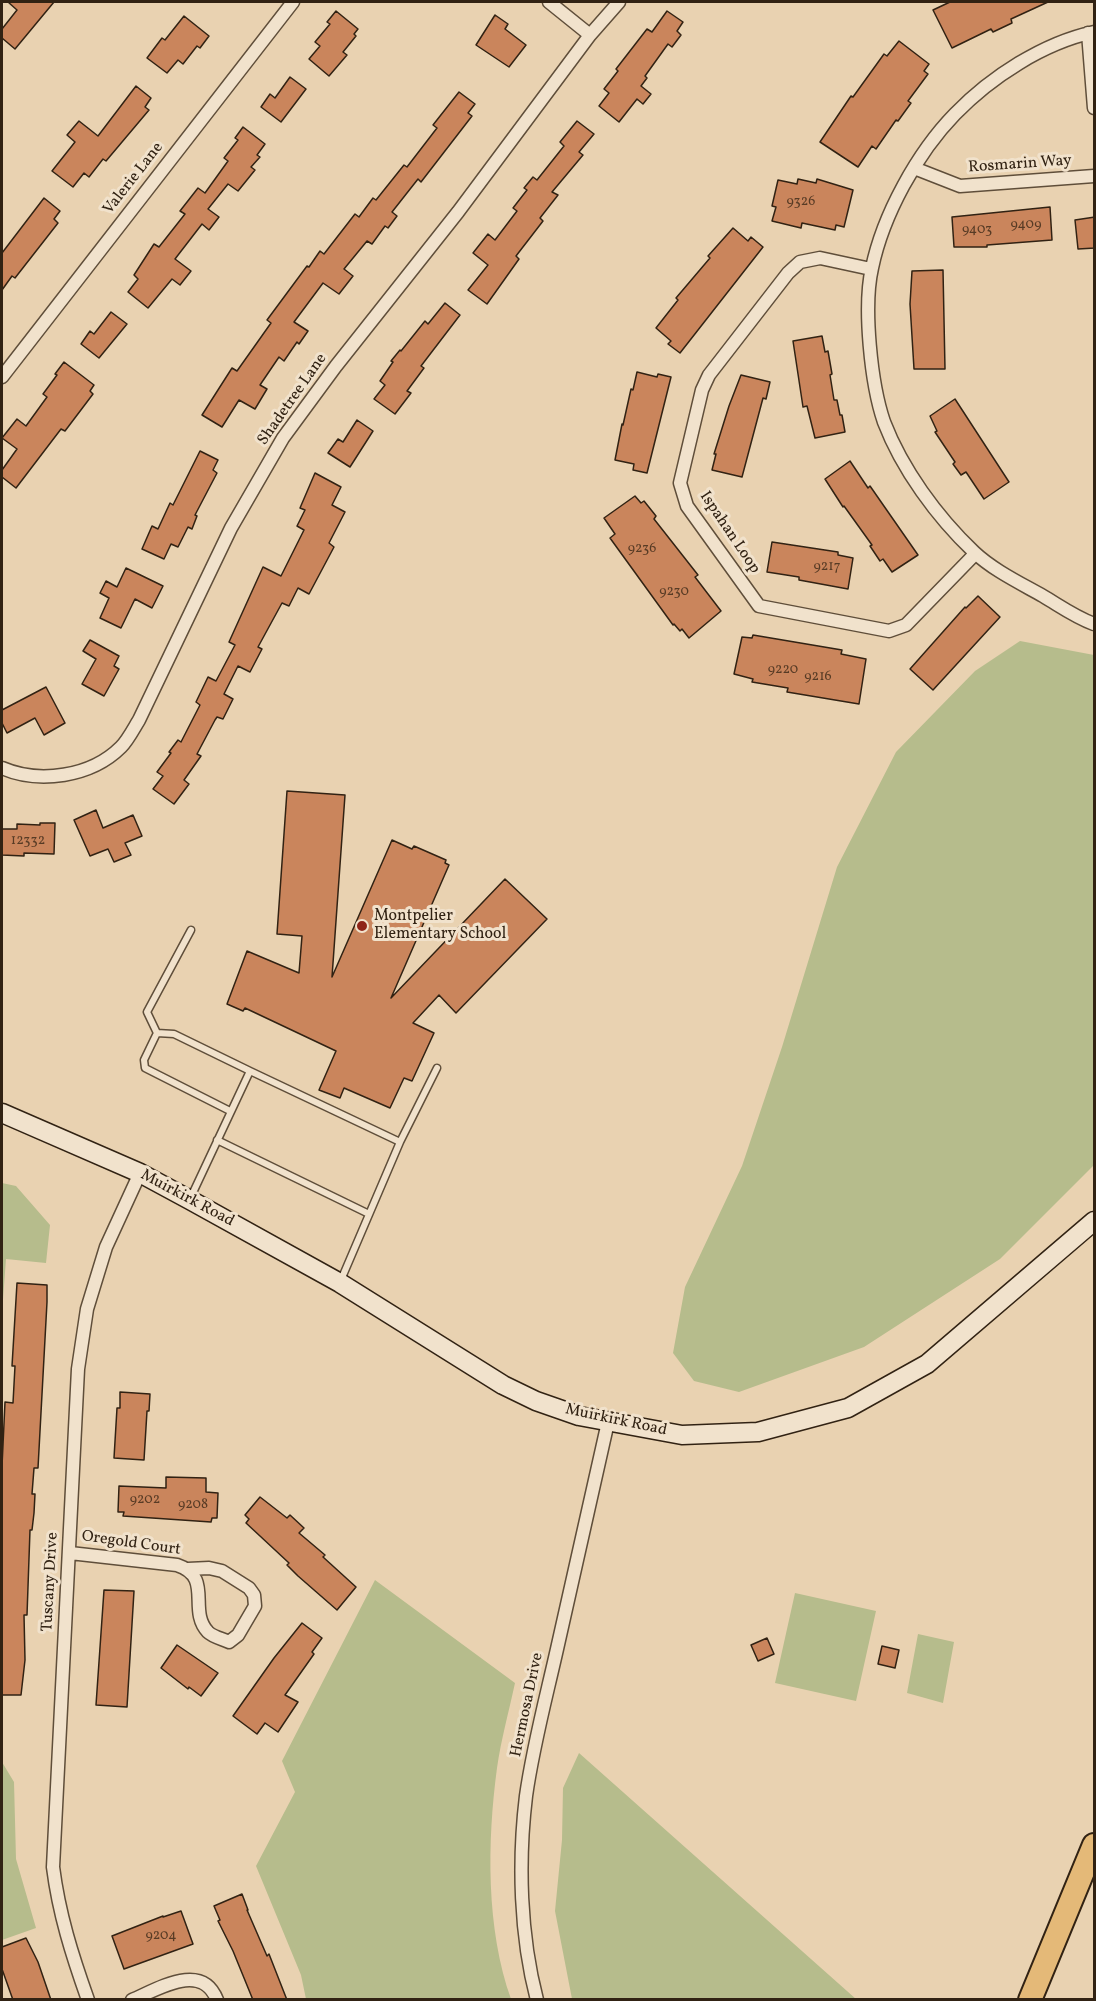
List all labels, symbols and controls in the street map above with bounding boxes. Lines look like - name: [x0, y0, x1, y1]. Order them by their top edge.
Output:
- street label: Valerie Lane: [100, 139, 168, 219]
- street label: Rosmarin Way: [968, 152, 1072, 178]
- house number: 9326: [787, 194, 815, 210]
- house number: 9409: [1011, 217, 1041, 233]
- house number: 9403: [962, 222, 992, 238]
- street label: Shadetree Lane: [254, 350, 332, 450]
- street label: Ispahan Loop: [694, 488, 764, 578]
- house number: 9236: [628, 541, 656, 557]
- house number: 9217: [813, 559, 841, 575]
- house number: 9230: [659, 584, 689, 600]
- house number: 9220: [768, 662, 798, 678]
- house number: 9216: [804, 669, 832, 685]
- house number: 12332: [11, 833, 45, 849]
- place label: Montpelier Elementary School: [374, 907, 506, 945]
- marker: Montpelier Elementary School: [355, 919, 369, 933]
- street label: Muirkirk Road: [137, 1166, 237, 1232]
- street label: Muirkirk Road: [563, 1401, 669, 1441]
- house number: 9202: [130, 1492, 160, 1508]
- house number: 9208: [178, 1497, 208, 1513]
- street label: Oregold Court: [80, 1528, 182, 1560]
- street label: Tuscany Drive: [39, 1532, 63, 1632]
- street label: Hermosa Drive: [508, 1651, 548, 1759]
- house number: 9204: [145, 1928, 177, 1944]

